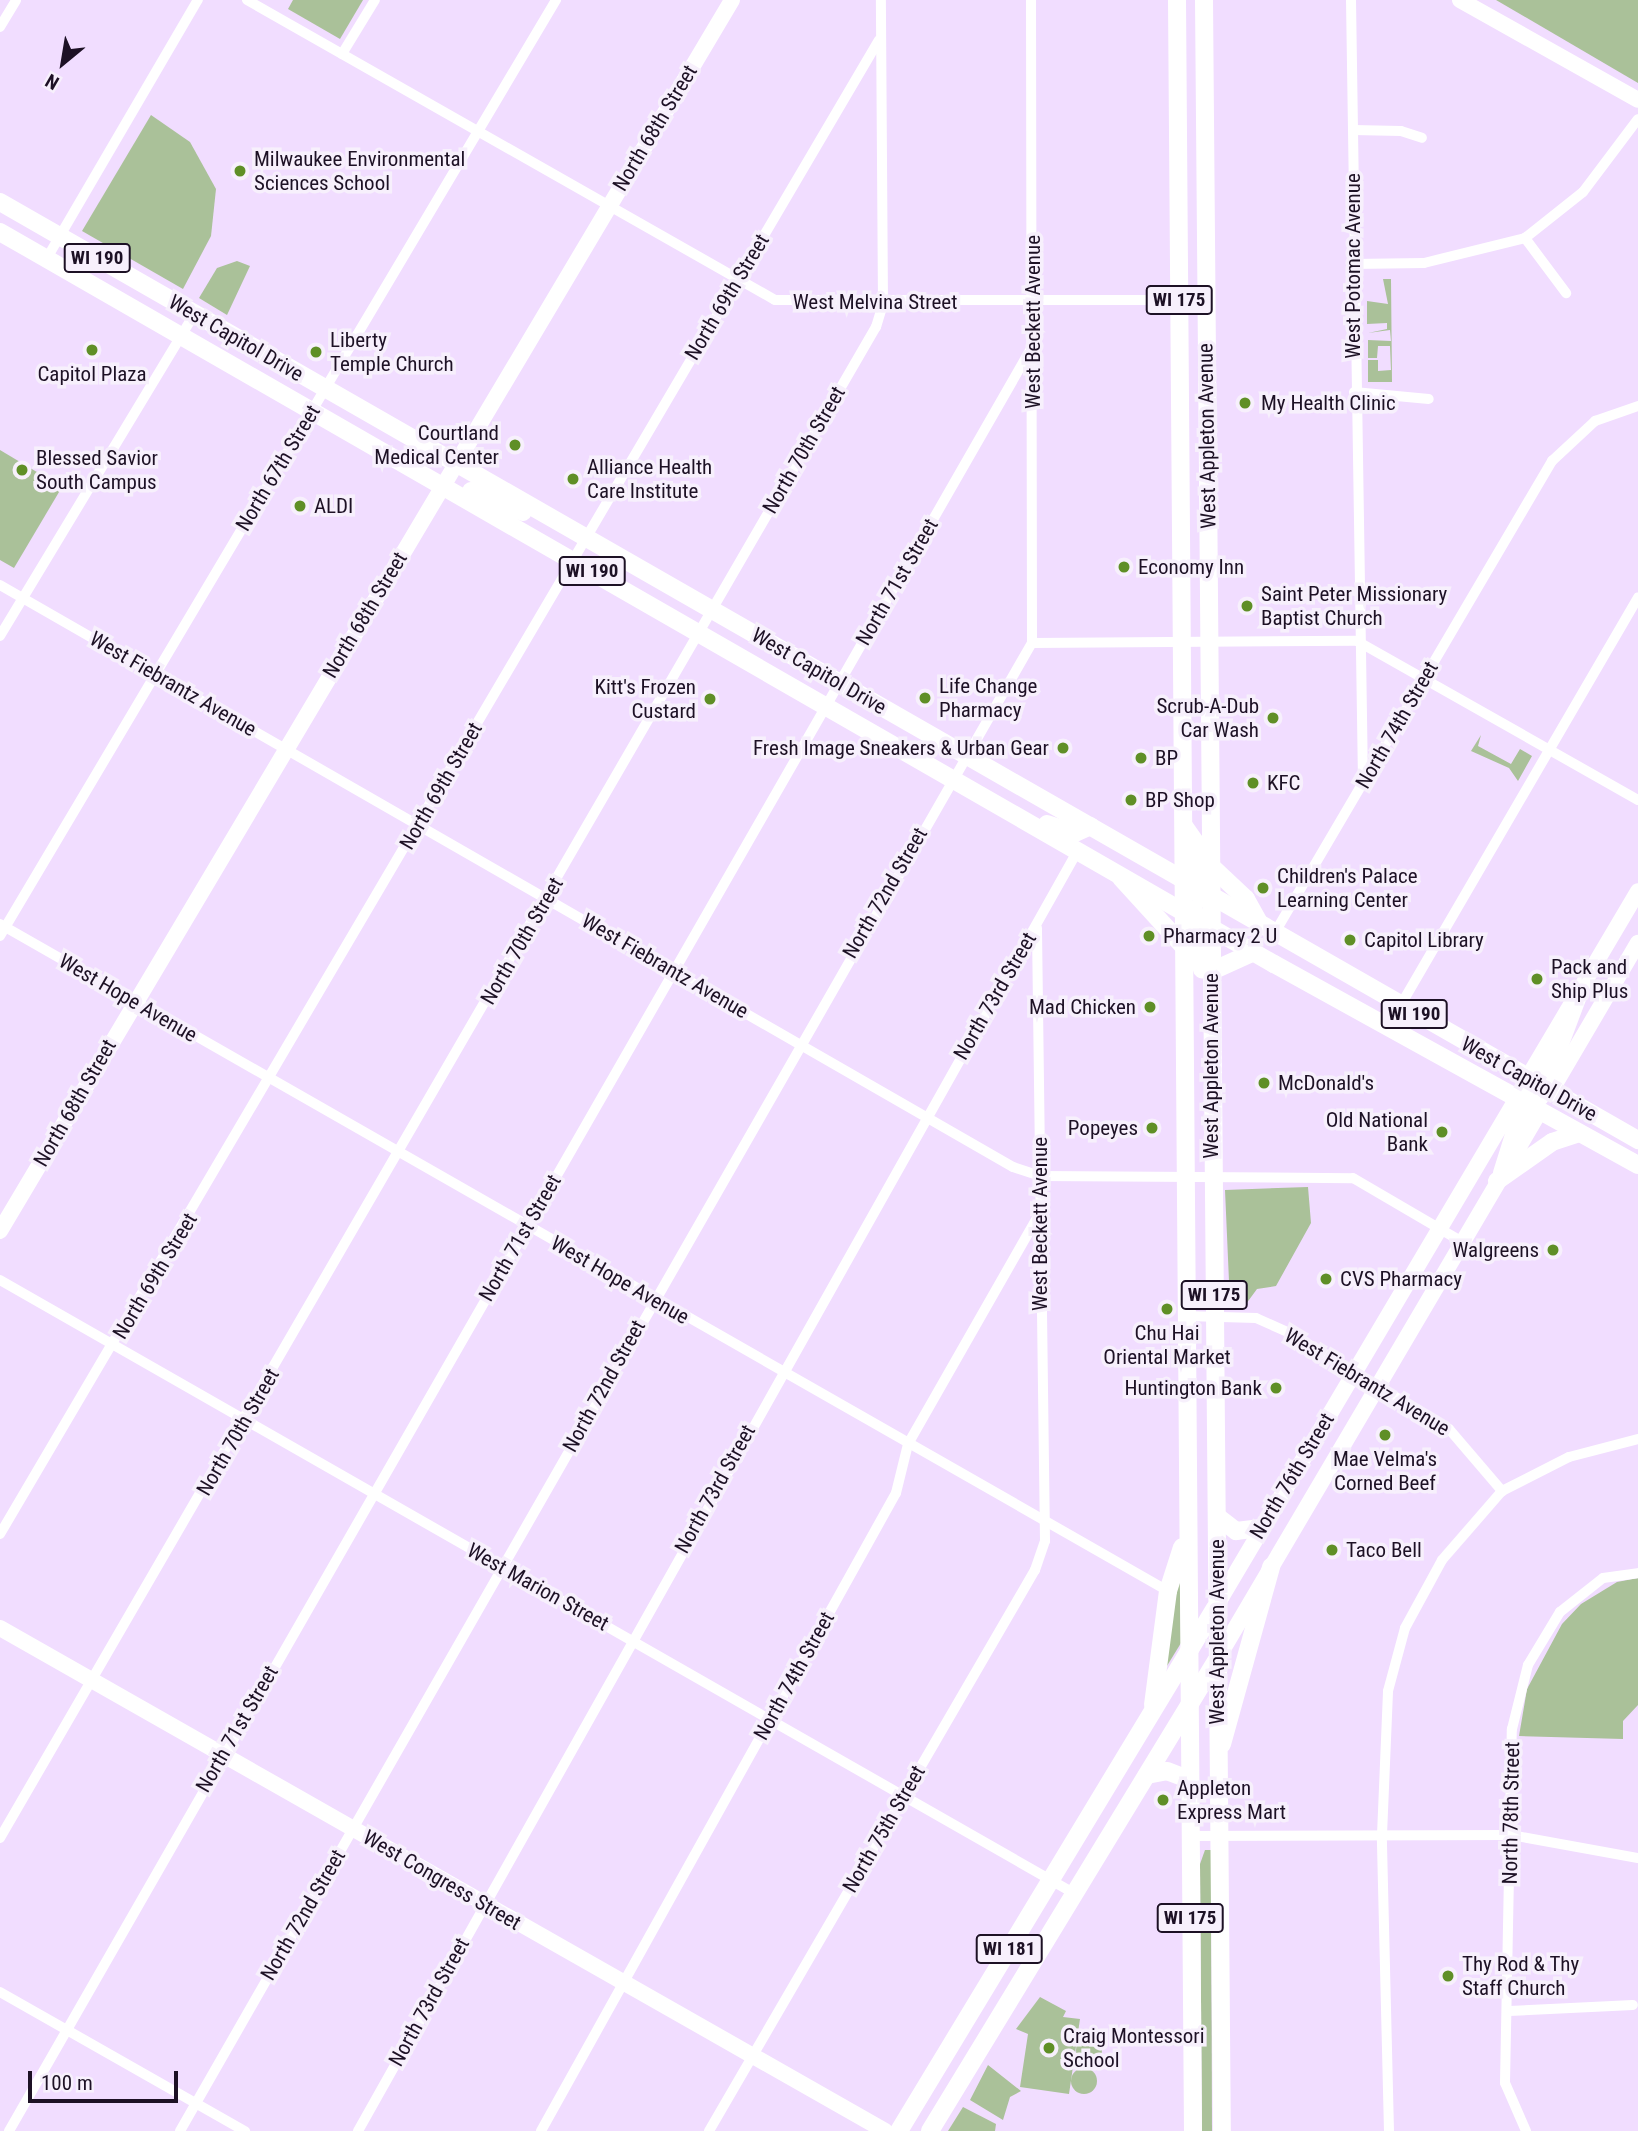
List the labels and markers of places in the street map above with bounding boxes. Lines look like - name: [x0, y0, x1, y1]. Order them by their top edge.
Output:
- place label: Milwaukee Environmental Sciences School: [254, 146, 465, 196]
- marker: Milwaukee Environmental Sciences School: [232, 163, 248, 179]
- place label: Liberty Temple Church: [330, 327, 454, 377]
- marker: Capitol Plaza: [84, 342, 100, 358]
- marker: Liberty Temple Church: [308, 344, 324, 360]
- place label: Capitol Plaza: [37, 361, 147, 387]
- place label: My Health Clinic: [1261, 390, 1396, 416]
- marker: My Health Clinic: [1235, 393, 1255, 413]
- place label: Courtland Medical Center: [374, 420, 499, 470]
- marker: Courtland Medical Center: [505, 435, 525, 455]
- place label: Blessed Savior South Campus: [36, 445, 158, 495]
- place label: Alliance Health Care Institute: [587, 454, 712, 504]
- marker: Blessed Savior South Campus: [14, 462, 30, 478]
- marker: Alliance Health Care Institute: [565, 471, 581, 487]
- place label: ALDI: [314, 493, 353, 519]
- marker: ALDI: [292, 498, 308, 514]
- place label: Economy Inn: [1138, 554, 1244, 580]
- marker: Economy Inn: [1116, 559, 1132, 575]
- place label: Saint Peter Missionary Baptist Church: [1261, 581, 1447, 631]
- marker: Saint Peter Missionary Baptist Church: [1239, 598, 1255, 614]
- place label: Life Change Pharmacy: [939, 673, 1037, 723]
- place label: Kitt's Frozen Custard: [595, 674, 696, 724]
- marker: Life Change Pharmacy: [917, 690, 933, 706]
- marker: Kitt's Frozen Custard: [702, 691, 718, 707]
- place label: Scrub-A-Dub Car Wash: [1156, 693, 1259, 743]
- marker: Scrub-A-Dub Car Wash: [1265, 710, 1281, 726]
- place label: Fresh Image Sneakers & Urban Gear: [753, 735, 1049, 761]
- marker: Fresh Image Sneakers & Urban Gear: [1055, 740, 1071, 756]
- place label: BP: [1155, 745, 1178, 771]
- marker: BP: [1133, 750, 1149, 766]
- place label: KFC: [1267, 770, 1300, 796]
- marker: KFC: [1245, 775, 1261, 791]
- place label: BP Shop: [1145, 787, 1215, 813]
- marker: BP Shop: [1123, 792, 1139, 808]
- place label: Children's Palace Learning Center: [1277, 863, 1418, 913]
- marker: Children's Palace Learning Center: [1255, 880, 1271, 896]
- place label: Pharmacy 2 U: [1163, 923, 1277, 949]
- place label: Capitol Library: [1364, 927, 1484, 953]
- marker: Pharmacy 2 U: [1141, 928, 1157, 944]
- marker: Capitol Library: [1342, 932, 1358, 948]
- place label: Pack and Ship Plus: [1551, 954, 1628, 1004]
- marker: Pack and Ship Plus: [1529, 971, 1545, 987]
- place label: Mad Chicken: [1029, 994, 1136, 1020]
- marker: Mad Chicken: [1142, 999, 1158, 1015]
- place label: McDonald's: [1278, 1070, 1374, 1096]
- marker: McDonald's: [1256, 1075, 1272, 1091]
- place label: Old National Bank: [1326, 1107, 1428, 1157]
- place label: Popeyes: [1068, 1115, 1138, 1141]
- marker: Popeyes: [1144, 1120, 1160, 1136]
- marker: Old National Bank: [1434, 1124, 1450, 1140]
- place label: Walgreens: [1452, 1237, 1539, 1263]
- marker: Walgreens: [1545, 1242, 1561, 1258]
- place label: CVS Pharmacy: [1340, 1266, 1462, 1292]
- marker: CVS Pharmacy: [1318, 1271, 1334, 1287]
- marker: Chu Hai Oriental Market: [1159, 1301, 1175, 1317]
- place label: Chu Hai Oriental Market: [1103, 1320, 1231, 1370]
- place label: Huntington Bank: [1124, 1375, 1262, 1401]
- marker: Huntington Bank: [1268, 1380, 1284, 1396]
- marker: Mae Velma's Corned Beef: [1377, 1427, 1393, 1443]
- place label: Mae Velma's Corned Beef: [1333, 1446, 1437, 1496]
- place label: Taco Bell: [1346, 1537, 1422, 1563]
- marker: Taco Bell: [1324, 1542, 1340, 1558]
- place label: Appleton Express Mart: [1177, 1775, 1286, 1825]
- marker: Appleton Express Mart: [1155, 1792, 1171, 1808]
- place label: Thy Rod & Thy Staff Church: [1462, 1951, 1580, 2001]
- marker: Thy Rod & Thy Staff Church: [1440, 1968, 1456, 1984]
- place label: Craig Montessori School: [1063, 2023, 1204, 2073]
- marker: Craig Montessori School: [1041, 2040, 1057, 2056]

